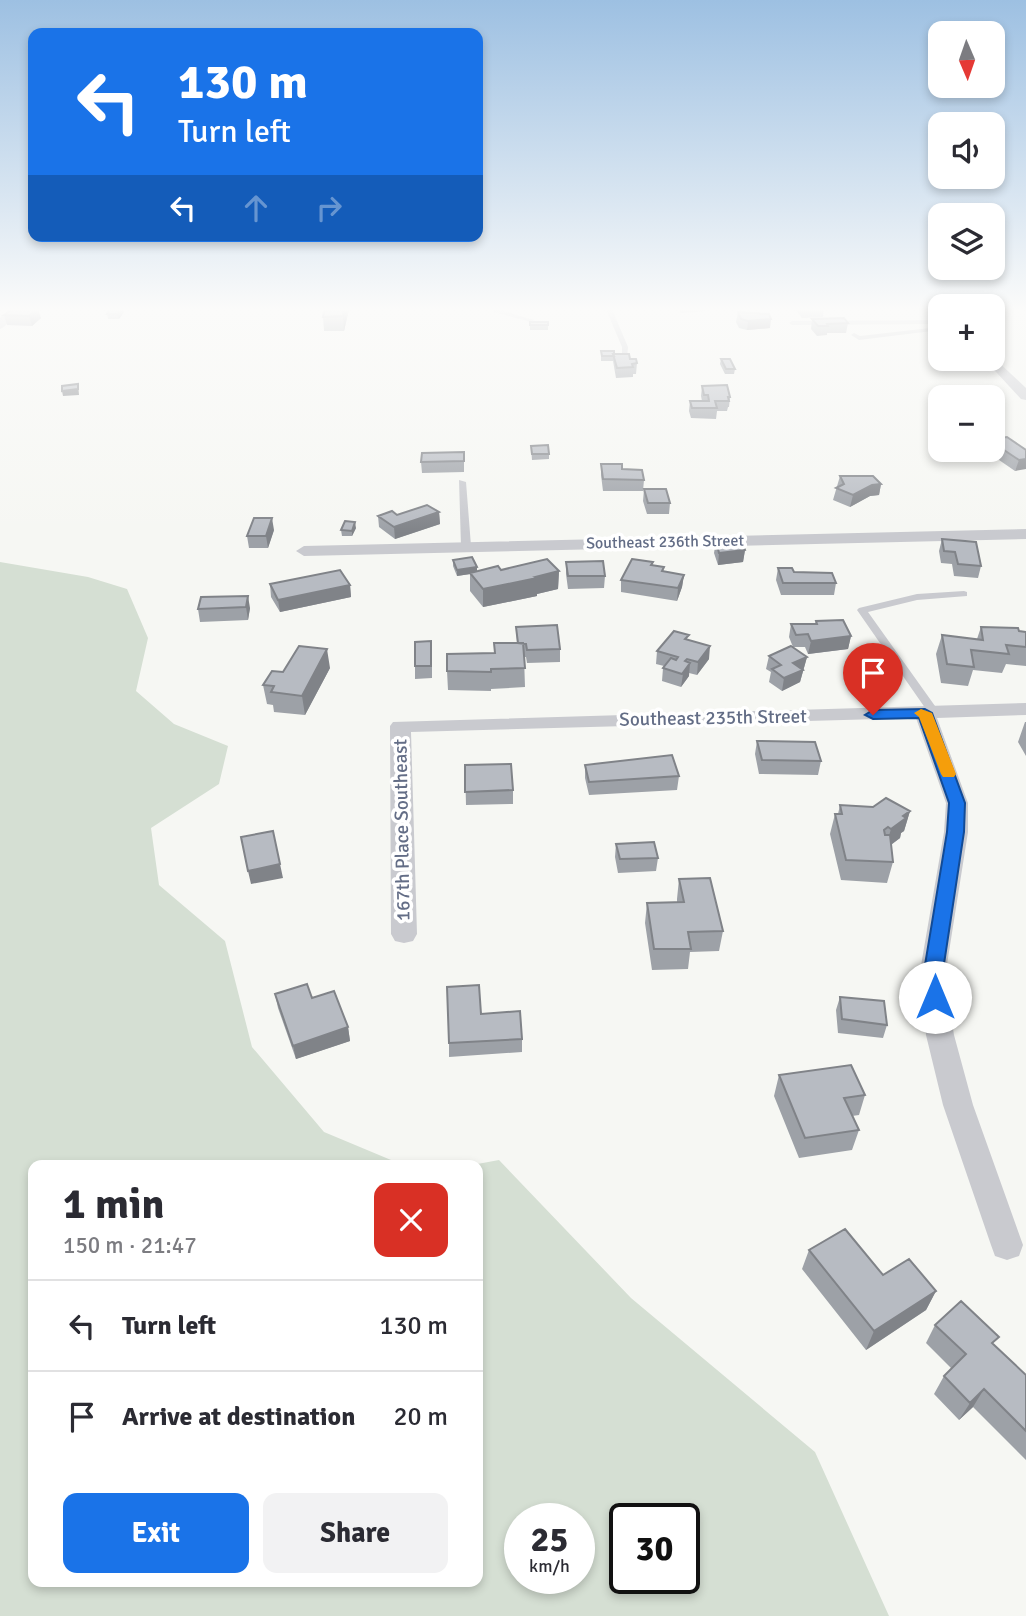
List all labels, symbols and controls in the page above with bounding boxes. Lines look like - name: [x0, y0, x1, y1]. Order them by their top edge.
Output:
- north arrow: [928, 21, 1004, 98]
- map controls: [928, 21, 1005, 462]
- text: 130 m: [178, 52, 308, 112]
- icon: left: [63, 56, 154, 147]
- text: Turn left: [178, 112, 291, 151]
- button: sound: [928, 112, 1005, 189]
- icon: left: [164, 189, 202, 227]
- icon: ahead: [237, 189, 275, 227]
- icon: right: [310, 189, 348, 227]
- button: layers: [928, 203, 1005, 280]
- button: +: [928, 294, 1005, 371]
- button: −: [928, 385, 1005, 462]
- street label: Southeast 236th Street: [586, 531, 745, 553]
- pin: [843, 643, 903, 715]
- icon: arrive: [854, 654, 892, 692]
- street label: Southeast 235th Street: [619, 704, 807, 732]
- street label: 167th Place Southeast: [388, 738, 416, 921]
- position arrow: [898, 960, 972, 1034]
- text: 1 min: [63, 1179, 164, 1230]
- button: close: [374, 1183, 448, 1257]
- text: 150 m · 21:47: [63, 1231, 197, 1260]
- icon: left: [63, 1307, 101, 1345]
- text: Turn left: [122, 1310, 216, 1342]
- text: 130 m: [379, 1310, 448, 1342]
- icon: arrive: [63, 1398, 101, 1436]
- text: Arrive at destination: [122, 1401, 355, 1433]
- text: 20 m: [393, 1401, 448, 1433]
- button: Exit: [63, 1493, 249, 1573]
- button: Share: [263, 1493, 448, 1573]
- speed limit sign: 30: [609, 1503, 700, 1594]
- text: 25: [531, 1518, 568, 1561]
- text: km/h: [529, 1555, 570, 1577]

